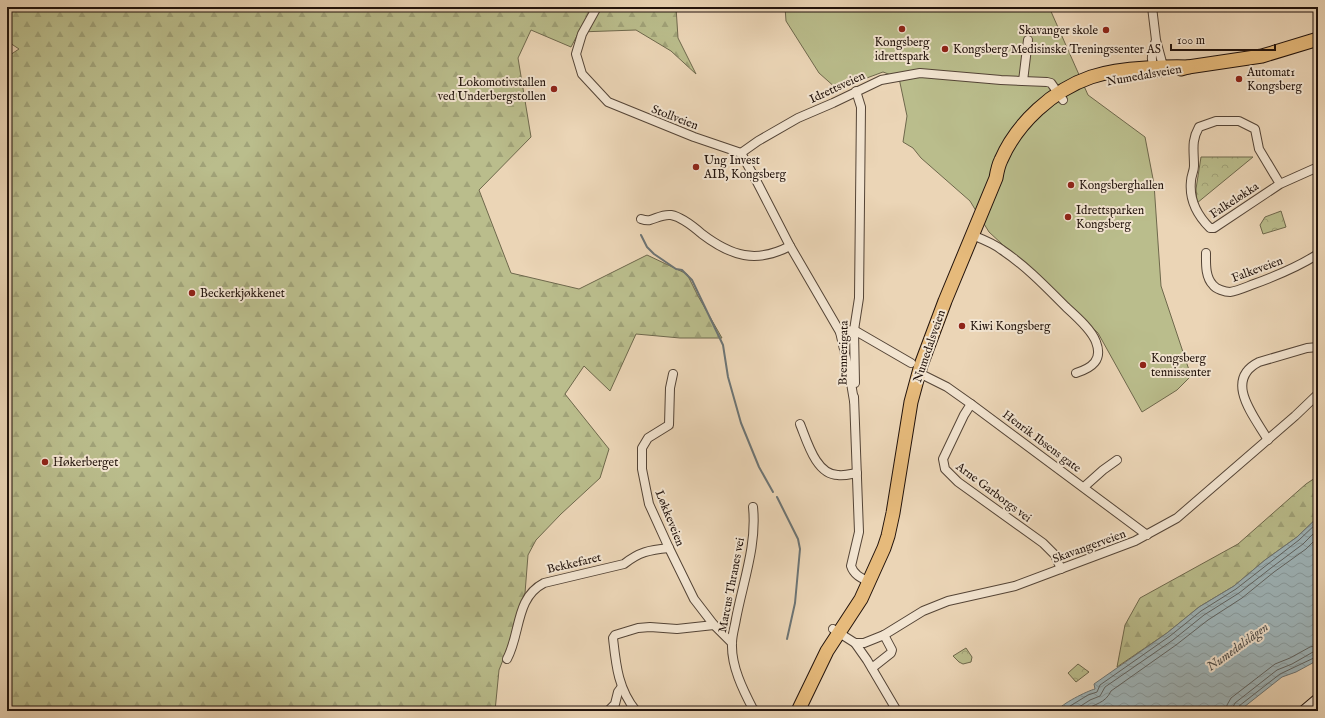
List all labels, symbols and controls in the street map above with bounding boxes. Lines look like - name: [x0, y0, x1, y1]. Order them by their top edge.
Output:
- place label: Skavanger skole: [1019, 23, 1098, 38]
- marker: Kongsberg idrettspark: [897, 24, 907, 34]
- marker: Skavanger skole: [1101, 25, 1111, 35]
- scale bar: [1171, 26, 1275, 52]
- text: 100 m: [1177, 33, 1205, 48]
- place label: Kongsberg idrettspark: [874, 35, 930, 65]
- place label: Kongsberg Medisinske Treningssenter AS: [953, 42, 1161, 57]
- marker: Kongsberg Medisinske Treningssenter AS: [940, 44, 950, 54]
- street label: Numedalsveien: [1105, 61, 1183, 89]
- place label: Automat1 Kongsberg: [1246, 65, 1303, 94]
- street label: Idrettsveien: [807, 68, 868, 107]
- marker: Automat1 Kongsberg: [1234, 74, 1244, 84]
- place label: Lokomotivstallen ved Underbergstollen: [438, 75, 547, 104]
- marker: Lokomotivstallen ved Underbergstollen: [549, 84, 559, 94]
- street label: Stollveien: [649, 102, 701, 133]
- place label: Ung Invest AIB, Kongsberg: [703, 153, 787, 182]
- marker: Ung Invest AIB, Kongsberg: [691, 162, 701, 172]
- place label: Kongsberghallen: [1079, 178, 1165, 193]
- street label: Falkeløkka: [1207, 179, 1262, 222]
- marker: Kongsberghallen: [1066, 180, 1076, 190]
- place label: Idrettsparken Kongsberg: [1076, 203, 1145, 232]
- marker: Idrettsparken Kongsberg: [1063, 212, 1073, 222]
- street label: Falkeveien: [1229, 253, 1285, 286]
- place label: Beckerkjøkkenet: [200, 286, 285, 301]
- marker: Beckerkjøkkenet: [187, 288, 197, 298]
- street label: Numedalsveien: [910, 307, 949, 385]
- place label: Kiwi Kongsberg: [970, 319, 1051, 334]
- street label: Brennerigata: [835, 320, 852, 386]
- marker: Kiwi Kongsberg: [957, 321, 967, 331]
- place label: Kongsberg tennissenter: [1151, 351, 1212, 380]
- marker: Kongsberg tennissenter: [1138, 360, 1148, 370]
- street label: Henrik Ibsens gate: [999, 407, 1084, 476]
- place label: Høkerberget: [53, 455, 118, 470]
- marker: Høkerberget: [40, 457, 50, 467]
- street label: Arne Garborgs vei: [952, 458, 1034, 526]
- street label: Løkkeveien: [651, 488, 688, 549]
- street label: Skavangerveien: [1051, 526, 1128, 567]
- street label: Marcus Thranes vei: [715, 536, 748, 634]
- street label: Bekkefaret: [545, 550, 603, 577]
- water label: Numedalslågen: [1204, 619, 1273, 676]

